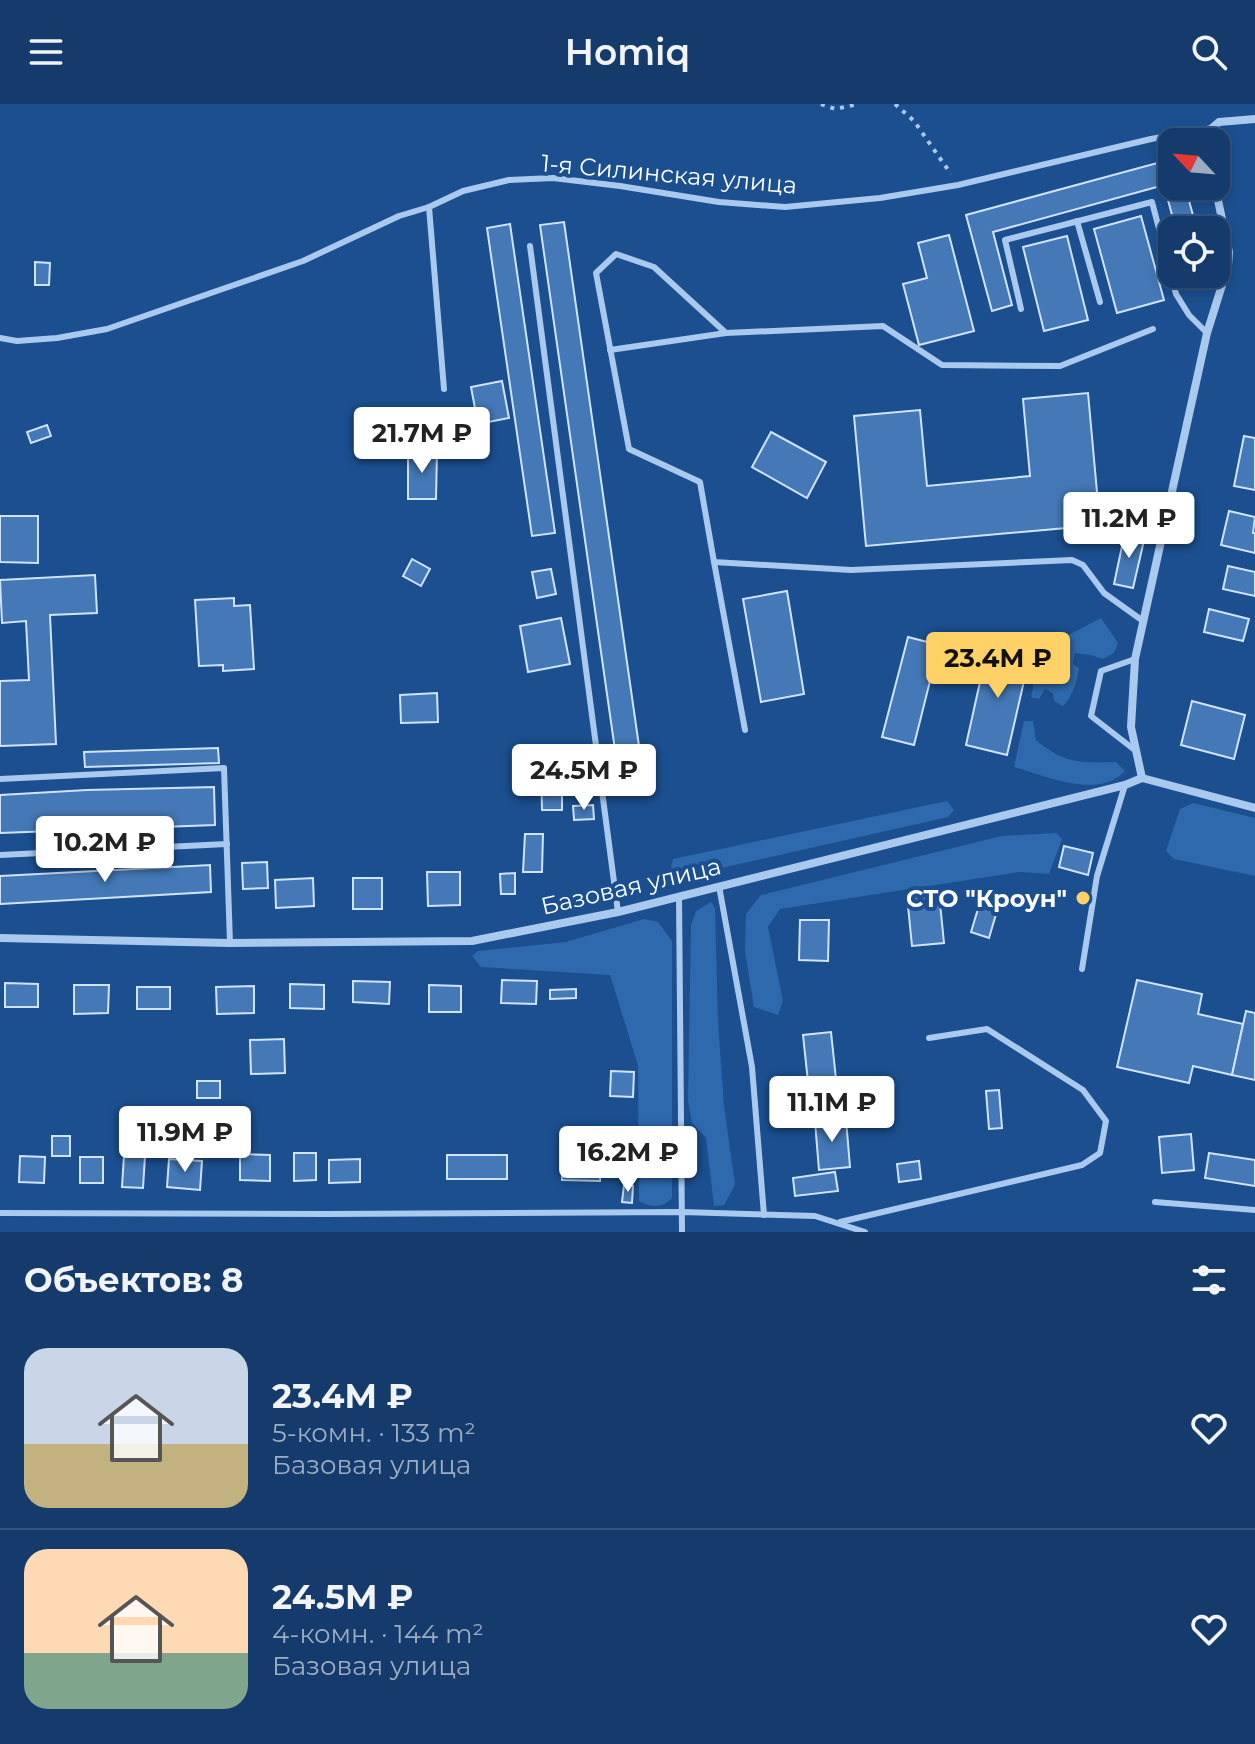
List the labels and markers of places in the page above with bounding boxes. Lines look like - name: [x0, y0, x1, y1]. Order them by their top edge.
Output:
- pin: 21.7M ₽: [348, 407, 496, 475]
- pin: 11.2M ₽: [1055, 492, 1203, 560]
- pin: 23.4M ₽: [924, 632, 1072, 700]
- pin: 24.5M ₽: [510, 744, 658, 812]
- pin: 10.2M ₽: [31, 816, 179, 884]
- place label: СТО "Кроун": [906, 884, 1067, 913]
- marker: СТО "Кроун": [1074, 889, 1092, 907]
- pin: 11.1M ₽: [758, 1076, 906, 1144]
- pin: 11.9M ₽: [111, 1106, 259, 1174]
- pin: 16.2M ₽: [554, 1126, 702, 1194]

